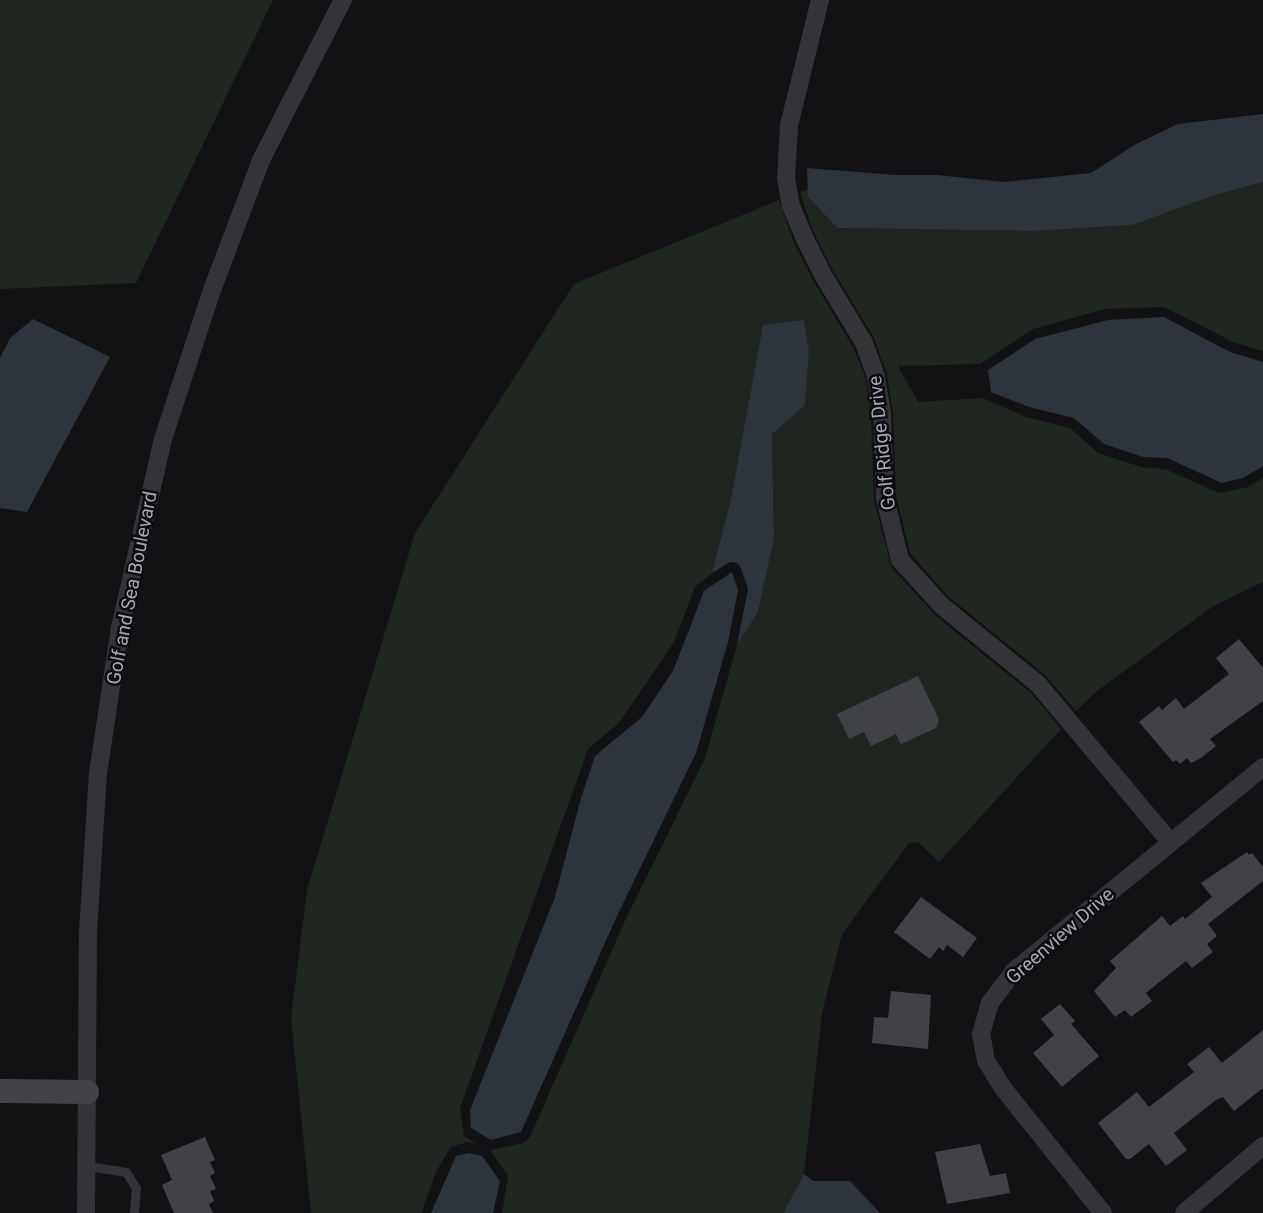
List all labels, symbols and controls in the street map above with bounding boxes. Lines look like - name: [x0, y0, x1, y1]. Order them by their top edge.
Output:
- street label: Golf Ridge Drive: [864, 375, 900, 511]
- street label: Golf and Sea Boulevard: [102, 489, 162, 687]
- street label: Greenview Drive: [1001, 883, 1119, 989]

